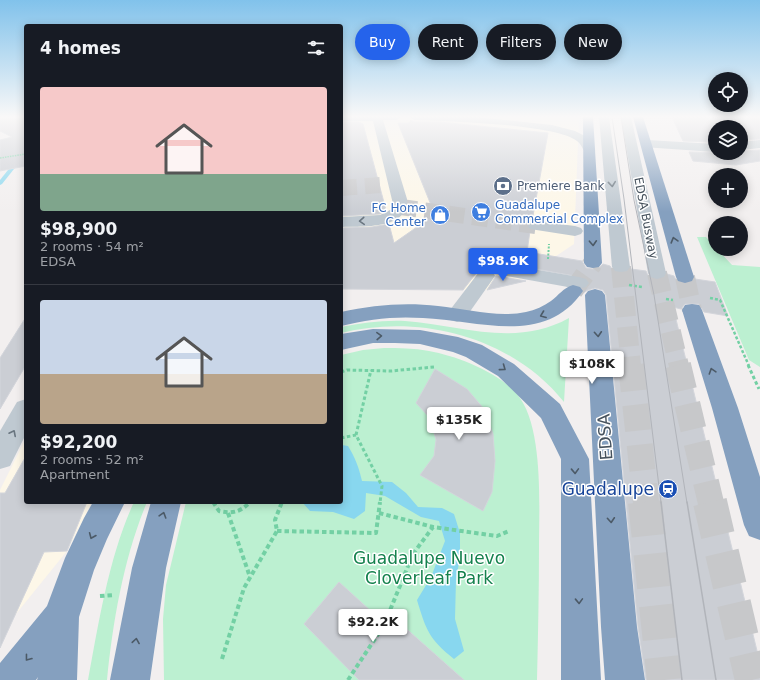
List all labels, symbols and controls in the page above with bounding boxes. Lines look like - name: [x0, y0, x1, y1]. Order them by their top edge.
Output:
- chip: Buy: [355, 24, 410, 60]
- chip: Rent: [418, 24, 478, 60]
- chip: Filters: [486, 24, 556, 60]
- chip: New: [564, 24, 622, 60]
- icon: filters: [305, 37, 327, 59]
- text: 4 homes: [40, 38, 121, 58]
- map controls: [708, 72, 748, 256]
- button: locate: [708, 72, 748, 112]
- icon: home: [148, 113, 220, 185]
- button: layers: [708, 120, 748, 160]
- button: +: [708, 168, 748, 208]
- bank icon: Premiere Bank: [492, 175, 514, 197]
- street label: EDSA Busway: [631, 176, 661, 260]
- place label: Premiere Bank: [517, 179, 605, 193]
- one-way arrow: [607, 181, 616, 187]
- place label: Guadalupe Commercial Complex: [495, 198, 623, 226]
- place label: FC Home Center: [371, 201, 426, 229]
- supermarket icon: Guadalupe Commercial Complex: [470, 201, 492, 223]
- shop icon: FC Home Center: [429, 204, 451, 226]
- one-way arrow: [359, 216, 365, 225]
- button: −: [708, 216, 748, 256]
- text: $98,900: [40, 219, 117, 239]
- one-way arrow: [670, 237, 679, 244]
- text: 2 rooms · 54 m²: [40, 239, 144, 254]
- one-way arrow: [588, 240, 597, 246]
- pin: $98.9K: [470, 248, 536, 282]
- text: $98.9K: [477, 253, 529, 268]
- text: EDSA: [40, 254, 76, 269]
- one-way arrow: [539, 310, 546, 318]
- icon: home: [148, 326, 220, 398]
- one-way arrow: [594, 331, 603, 337]
- one-way arrow: [376, 332, 382, 340]
- pin: $108K: [564, 351, 620, 385]
- text: $108K: [569, 356, 615, 371]
- one-way arrow: [498, 363, 505, 370]
- one-way arrow: [709, 368, 717, 375]
- pin: $135K: [431, 407, 487, 441]
- text: $135K: [436, 412, 482, 427]
- street label: EDSA: [593, 413, 617, 461]
- one-way arrow: [9, 430, 16, 437]
- text: $92,200: [40, 432, 117, 452]
- text: 2 rooms · 52 m²: [40, 452, 144, 467]
- text: Apartment: [40, 467, 110, 482]
- one-way arrow: [571, 468, 579, 474]
- station icon: Guadalupe: [657, 478, 679, 500]
- place label: Guadalupe: [562, 479, 654, 499]
- one-way arrow: [158, 511, 167, 518]
- one-way arrow: [607, 517, 616, 523]
- one-way arrow: [88, 533, 96, 540]
- park label: Guadalupe Nuevo Cloverleaf Park: [353, 548, 505, 588]
- one-way arrow: [574, 598, 583, 604]
- pin: $92.2K: [340, 609, 406, 643]
- text: $92.2K: [347, 614, 399, 629]
- one-way arrow: [131, 638, 140, 645]
- one-way arrow: [26, 654, 33, 661]

